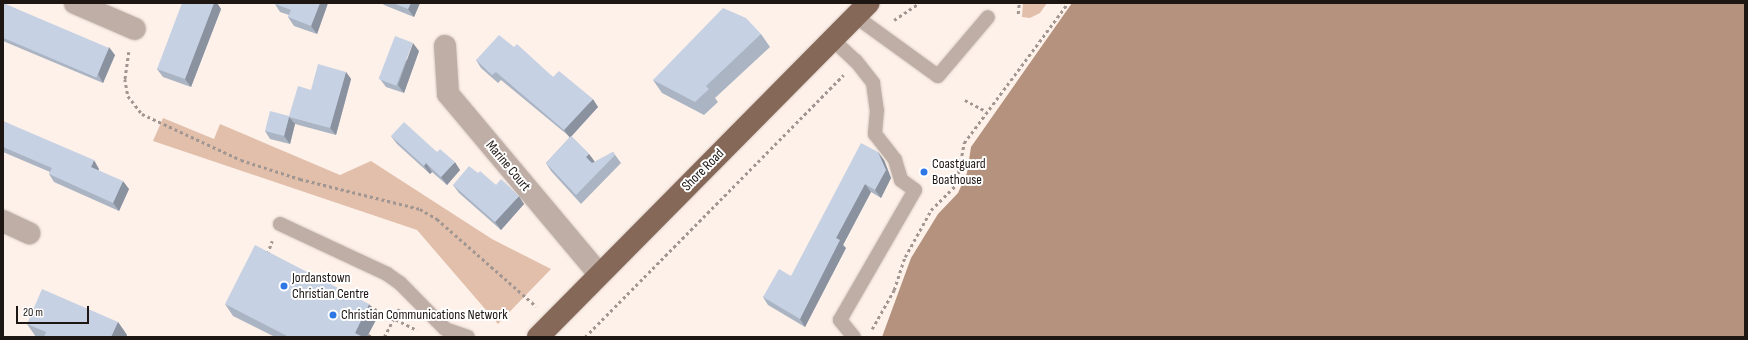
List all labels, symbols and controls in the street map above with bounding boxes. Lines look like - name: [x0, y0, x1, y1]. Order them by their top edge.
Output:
- street label: Marine Court: [482, 137, 534, 195]
- street label: Shore Road: [678, 145, 728, 195]
- place label: Coastguard Boathouse: [932, 156, 986, 188]
- marker: Coastguard Boathouse: [919, 167, 929, 177]
- place label: Jordanstown Christian Centre: [292, 270, 369, 302]
- marker: Jordanstown Christian Centre: [279, 281, 289, 291]
- scale bar: [18, 298, 91, 324]
- text: 20 m: [23, 305, 43, 320]
- place label: Christian Communications Network: [341, 307, 508, 323]
- marker: Christian Communications Network: [328, 310, 338, 320]

